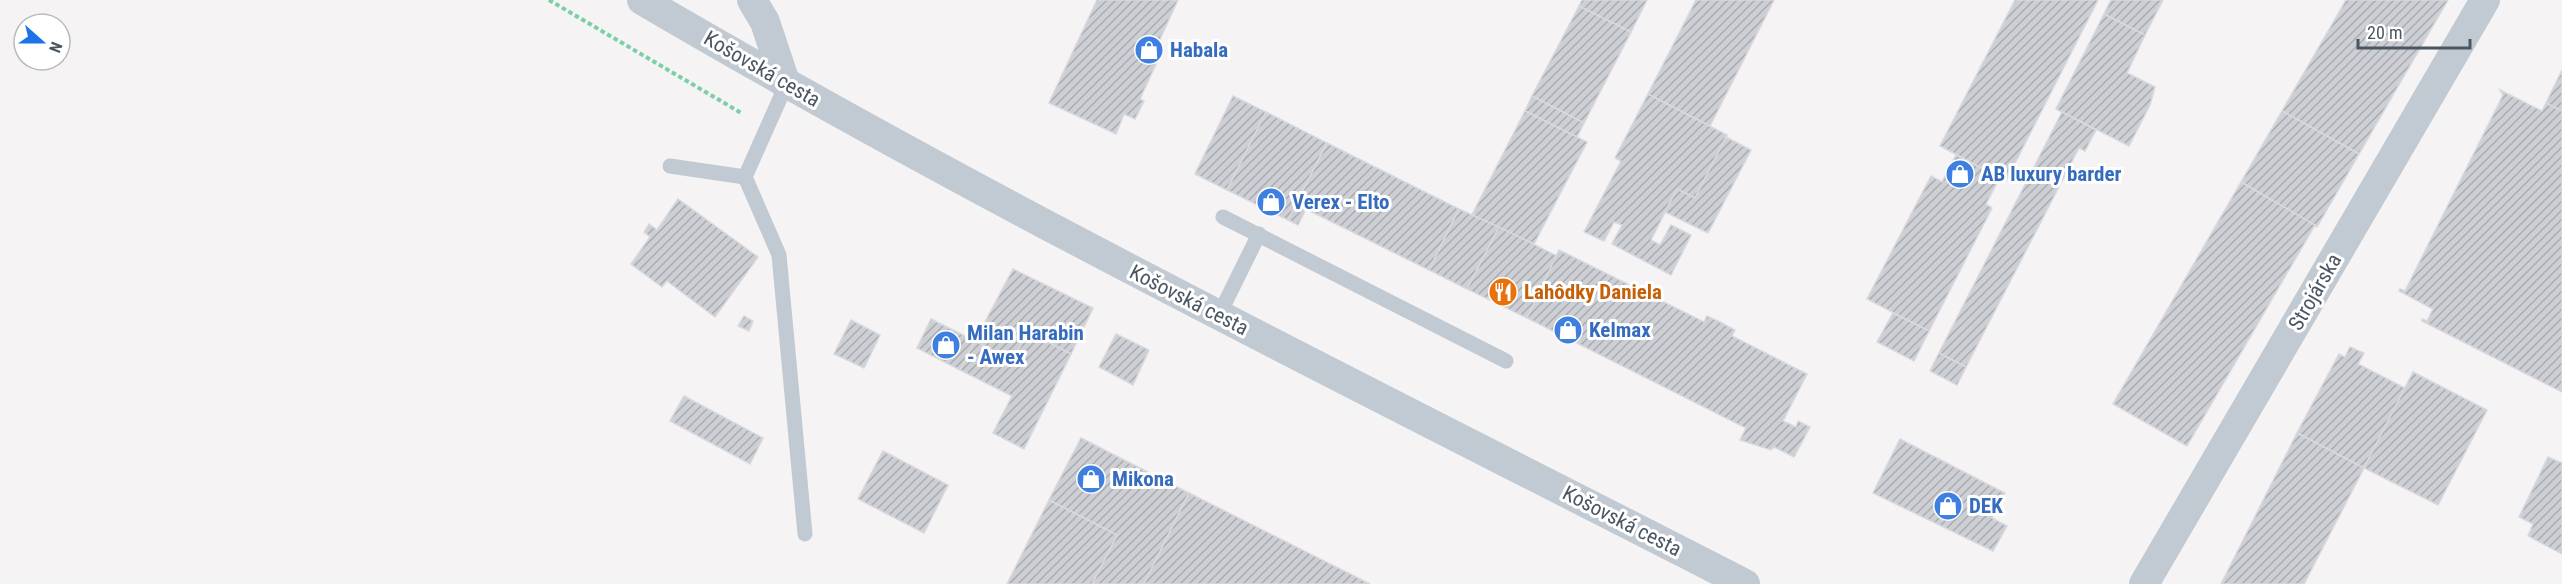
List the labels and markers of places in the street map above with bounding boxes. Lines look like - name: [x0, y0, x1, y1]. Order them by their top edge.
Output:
- shop icon: Habala: [1133, 34, 1165, 66]
- place label: Habala: [1170, 38, 1228, 62]
- shop icon: AB luxury barder: [1944, 158, 1976, 190]
- place label: AB luxury barder: [1981, 162, 2121, 186]
- shop icon: Verex - Elto: [1255, 186, 1287, 218]
- place label: Verex - Elto: [1292, 190, 1389, 214]
- restaurant icon: Lahôdky Daniela: [1487, 276, 1519, 308]
- place label: Lahôdky Daniela: [1524, 280, 1662, 304]
- shop icon: Kelmax: [1552, 314, 1584, 346]
- place label: Kelmax: [1589, 318, 1651, 342]
- place label: Milan Harabin - Awex: [967, 321, 1084, 369]
- shop icon: Milan Harabin - Awex: [930, 329, 962, 361]
- shop icon: Mikona: [1075, 463, 1107, 495]
- place label: Mikona: [1112, 467, 1174, 491]
- shop icon: DEK: [1932, 490, 1964, 522]
- place label: DEK: [1969, 494, 2003, 518]

